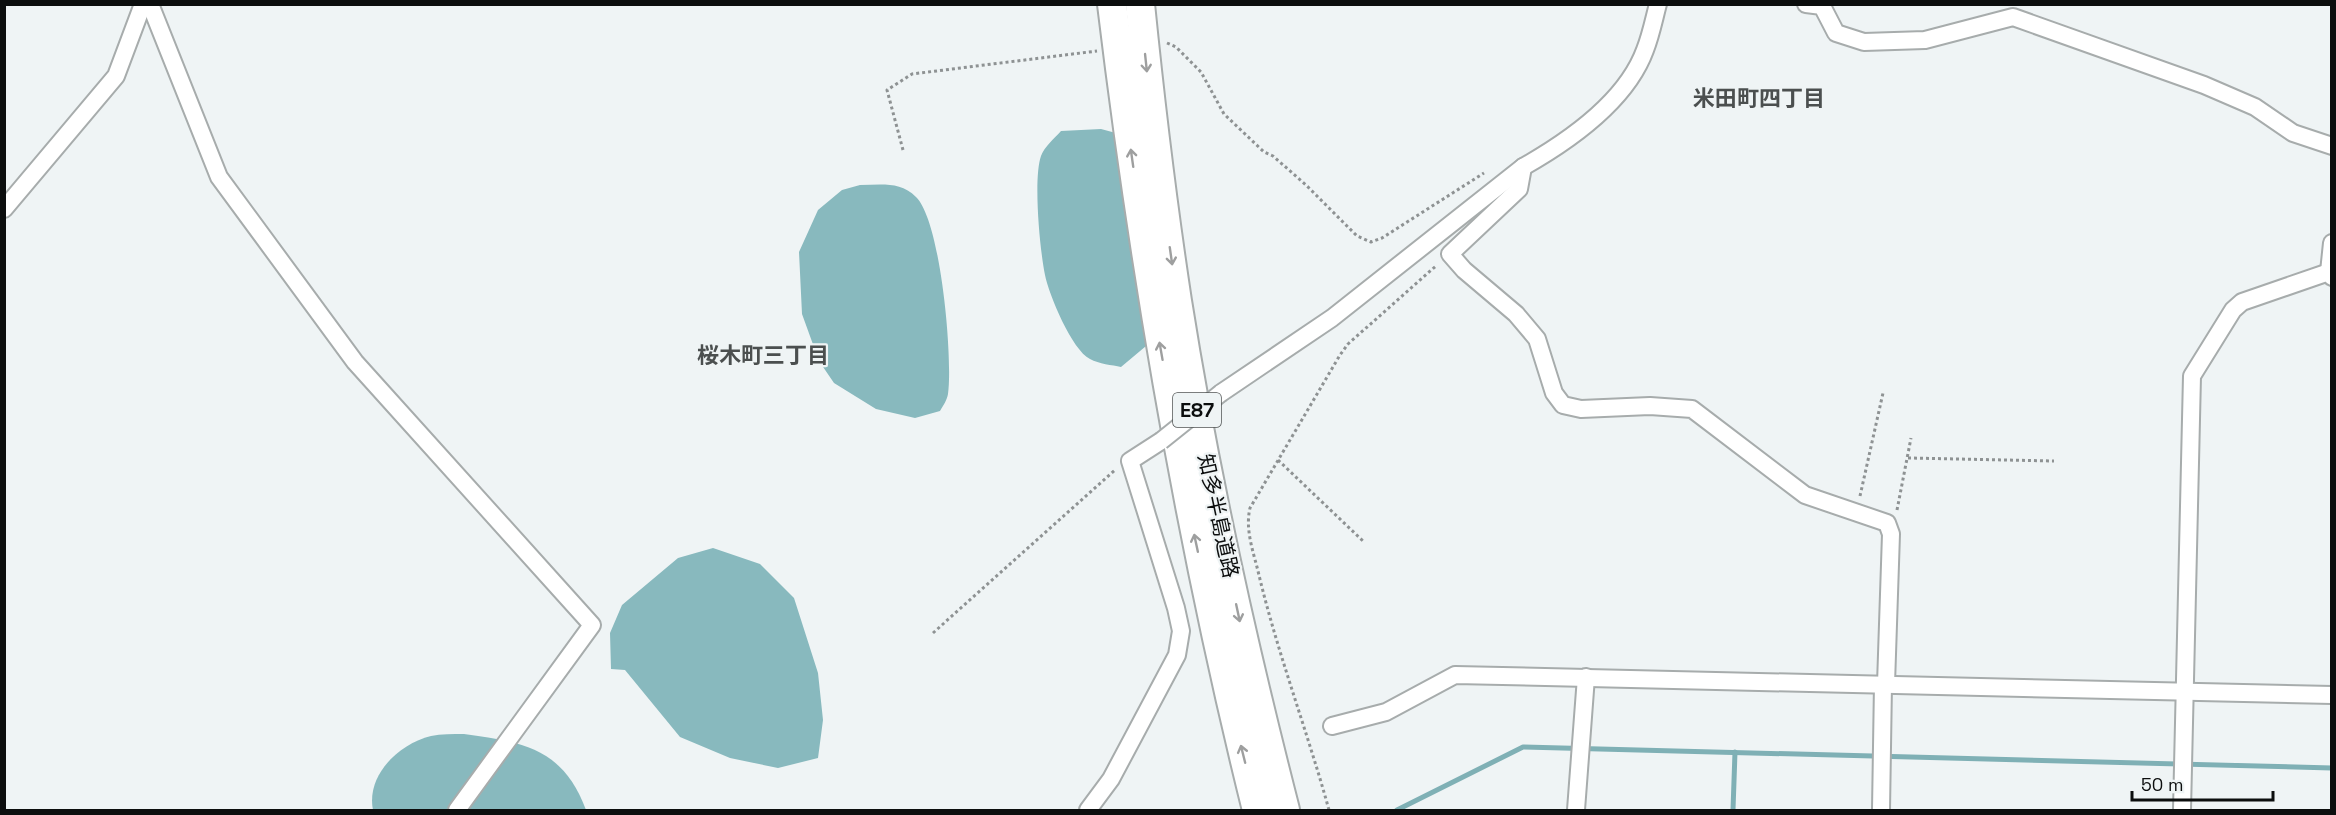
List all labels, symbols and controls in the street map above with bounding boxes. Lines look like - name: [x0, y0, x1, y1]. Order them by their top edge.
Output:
- one-way arrow: [1141, 52, 1152, 72]
- district label: 米田町四丁目: [1693, 84, 1825, 112]
- one-way arrow: [1126, 149, 1137, 169]
- one-way arrow: [1166, 246, 1177, 265]
- district label: 桜木町三丁目: [697, 341, 829, 369]
- one-way arrow: [1156, 342, 1167, 361]
- road number: E87: [1173, 393, 1221, 427]
- street label: 知多半島道路: [1192, 451, 1245, 580]
- one-way arrow: [1190, 534, 1201, 553]
- one-way arrow: [1233, 602, 1244, 622]
- one-way arrow: [1237, 745, 1249, 764]
- scale bar: [2132, 764, 2273, 802]
- text: 50 m: [2141, 773, 2183, 796]

